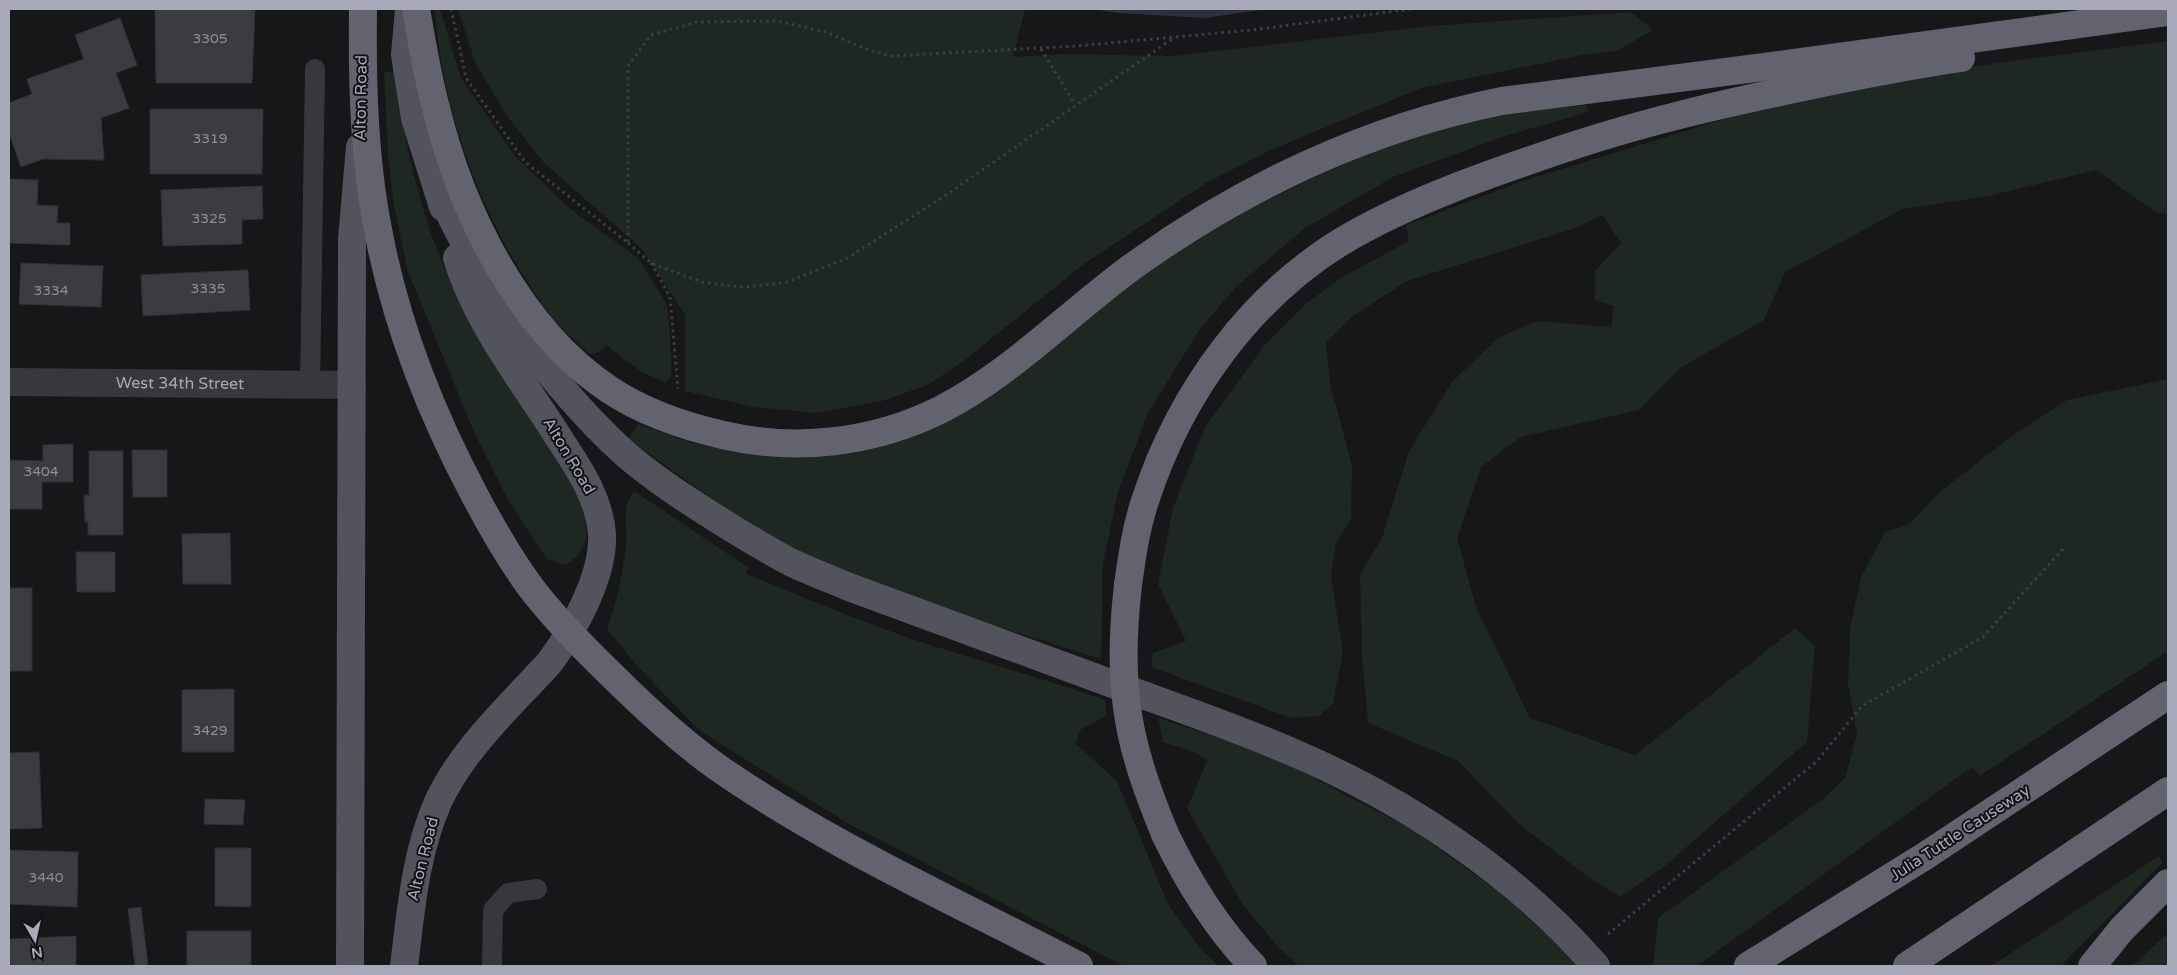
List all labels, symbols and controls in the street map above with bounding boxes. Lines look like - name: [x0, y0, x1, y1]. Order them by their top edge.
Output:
- house number: 3305: [192, 30, 228, 47]
- street label: Alton Road: [350, 55, 372, 141]
- house number: 3319: [192, 130, 228, 147]
- house number: 3325: [191, 210, 227, 227]
- house number: 3335: [190, 280, 226, 297]
- house number: 3334: [33, 282, 69, 299]
- street label: West 34th Street: [116, 373, 244, 394]
- street label: Alton Road: [538, 414, 600, 498]
- house number: 3404: [23, 463, 59, 480]
- house number: 3429: [192, 722, 228, 739]
- street label: Julia Tuttle Causeway: [1886, 780, 2034, 886]
- street label: Alton Road: [403, 815, 443, 903]
- house number: 3440: [28, 869, 64, 886]
- north arrow: [10, 915, 60, 965]
- text: N: [30, 943, 44, 962]

